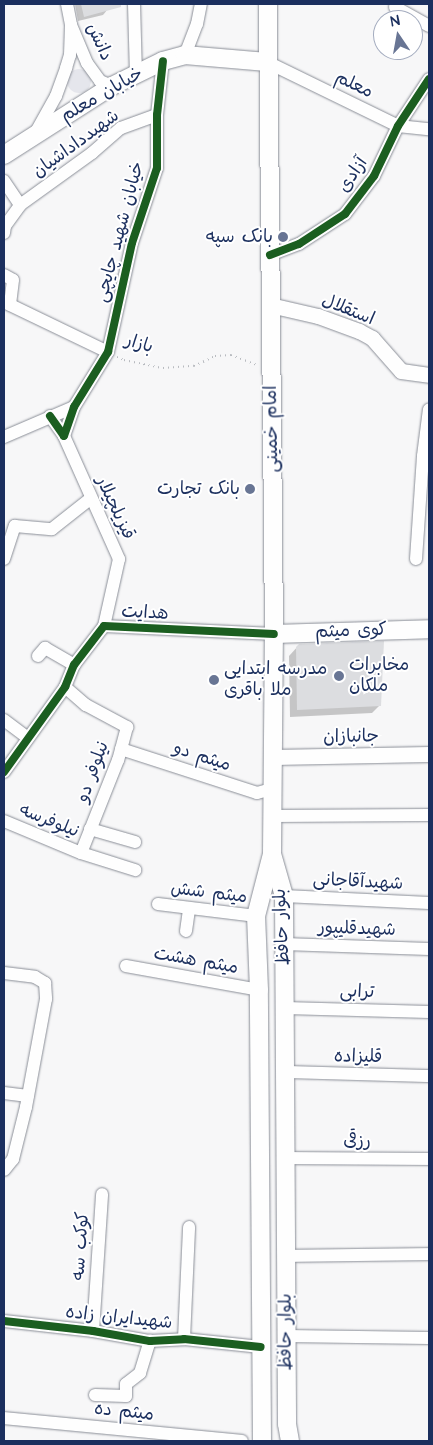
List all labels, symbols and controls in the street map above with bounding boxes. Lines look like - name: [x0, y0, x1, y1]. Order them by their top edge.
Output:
- north arrow: [373, 10, 423, 60]
- text: N: [389, 11, 401, 32]
- street label: دانش: [81, 20, 117, 64]
- street label: خیابان معلم: [57, 63, 147, 127]
- street label: معلم: [332, 67, 376, 103]
- street label: شهیدداداشیان: [28, 105, 124, 183]
- street label: آزادی: [333, 153, 373, 197]
- street label: خیابان شهید چایچی: [91, 159, 149, 305]
- place label: بانک سپه: [206, 226, 273, 248]
- marker: بانک سپه: [277, 231, 289, 243]
- street label: استقلال: [318, 290, 378, 330]
- street label: بازار: [122, 330, 156, 358]
- street label: امام خمینی: [260, 385, 284, 473]
- street label: قیزیلچیلار: [91, 473, 139, 543]
- place label: بانک تجارت: [157, 478, 240, 500]
- marker: بانک تجارت: [244, 483, 256, 495]
- street label: هدایت: [121, 601, 169, 625]
- street label: کوی میثم: [315, 619, 387, 643]
- place label: مخابرات ملکان: [349, 655, 409, 698]
- place label: مدرسه ابتدایی ملا باقری: [224, 659, 327, 702]
- marker: مخابرات ملکان: [333, 670, 345, 682]
- marker: مدرسه ابتدایی ملا باقری: [208, 674, 220, 686]
- street label: جانبازان: [323, 726, 379, 748]
- street label: میثم دو: [170, 738, 234, 776]
- street label: نیلوفر دو: [72, 739, 114, 805]
- street label: نیلوفرسه: [16, 799, 82, 843]
- street label: شهیدآقاجانی: [312, 869, 404, 895]
- street label: میثم شش: [170, 878, 248, 908]
- street label: بلوار حافظ: [269, 888, 295, 966]
- street label: شهیدقلیپور: [318, 917, 396, 941]
- street label: میثم هشت: [152, 943, 240, 979]
- street label: ترابی: [339, 981, 375, 1003]
- street label: قلیزاده: [334, 1046, 382, 1068]
- street label: رزقی: [343, 1130, 371, 1152]
- street label: کوکب سه: [68, 1211, 94, 1281]
- street label: بلوار حافظ: [275, 1293, 297, 1371]
- street label: شهیدایران زاده: [64, 1302, 174, 1334]
- street label: میثم ده: [93, 1398, 155, 1426]

